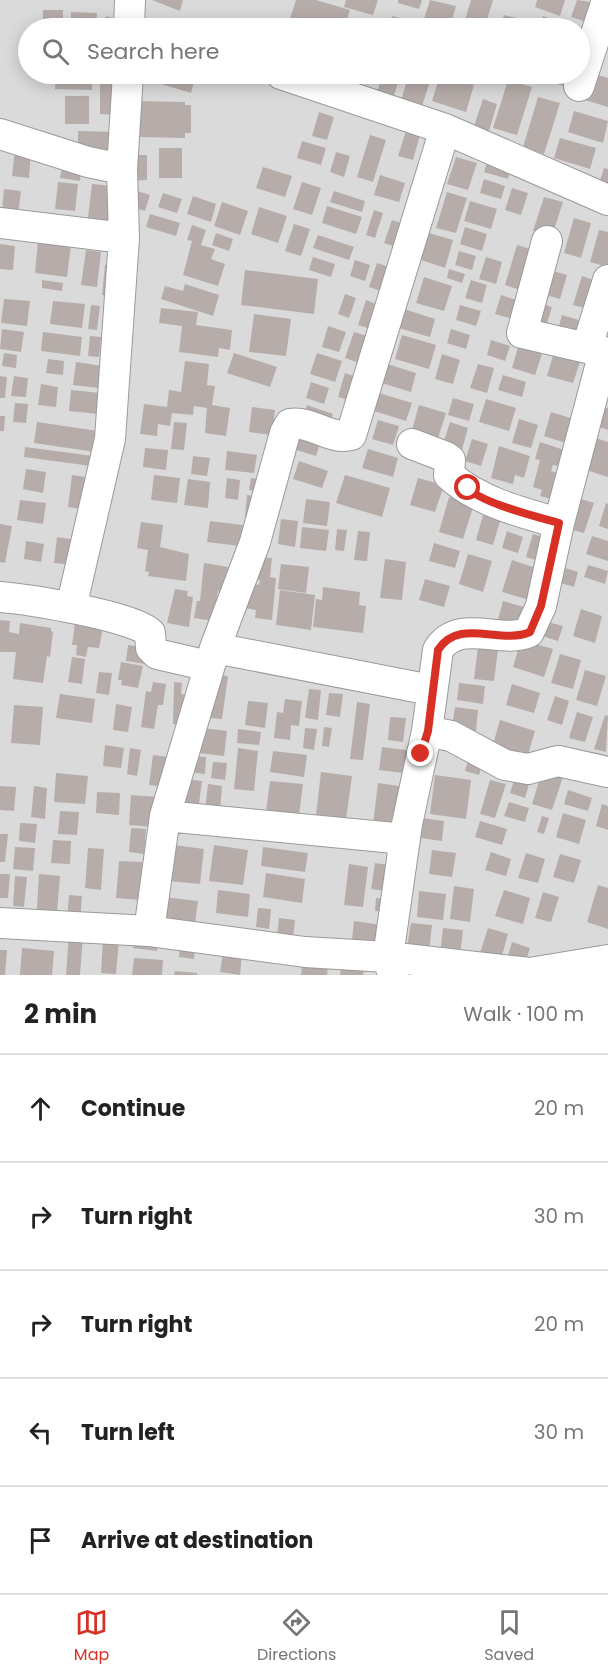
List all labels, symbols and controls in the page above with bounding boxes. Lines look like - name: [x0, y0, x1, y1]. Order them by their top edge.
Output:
- search box: [18, 18, 590, 84]
- icon: search: [39, 35, 72, 68]
- text: Search here: [87, 36, 220, 67]
- route start: [454, 474, 480, 500]
- route end: [407, 740, 433, 766]
- text: 2 min: [24, 996, 97, 1032]
- text: Walk · 100 m: [463, 1000, 584, 1028]
- icon: ahead: [24, 1092, 57, 1125]
- text: Continue: [81, 1093, 185, 1124]
- text: 20 m: [534, 1094, 584, 1122]
- icon: right: [24, 1200, 57, 1233]
- text: Turn right: [81, 1201, 192, 1232]
- text: 30 m: [534, 1202, 584, 1230]
- icon: right: [24, 1308, 57, 1341]
- text: Turn right: [81, 1309, 192, 1340]
- text: 20 m: [534, 1310, 584, 1338]
- icon: left: [24, 1416, 57, 1449]
- text: Turn left: [81, 1417, 175, 1448]
- text: 30 m: [534, 1418, 584, 1446]
- icon: arrive: [24, 1524, 57, 1557]
- text: Arrive at destination: [81, 1525, 313, 1556]
- tab: Map: [74, 1606, 109, 1667]
- tab: Directions: [257, 1606, 336, 1667]
- tab: Saved: [484, 1606, 534, 1667]

